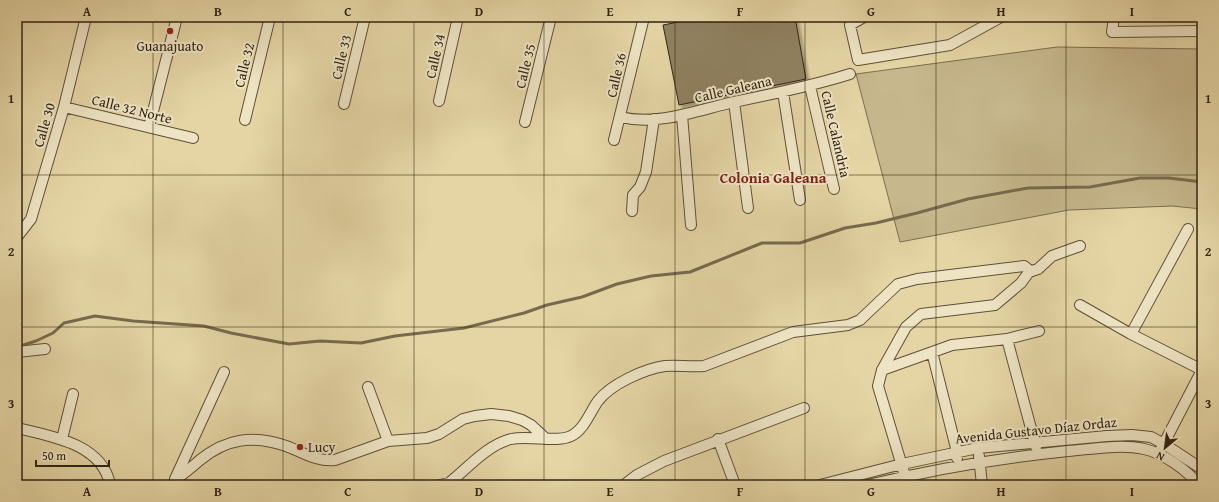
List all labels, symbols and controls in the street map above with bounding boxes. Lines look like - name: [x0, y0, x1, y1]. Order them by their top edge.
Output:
- text: A: [83, 2, 92, 21]
- text: B: [214, 2, 222, 21]
- text: C: [344, 2, 352, 21]
- text: D: [475, 2, 483, 21]
- text: E: [607, 2, 614, 21]
- text: F: [737, 2, 744, 21]
- text: G: [867, 2, 875, 21]
- text: H: [996, 2, 1006, 21]
- text: I: [1130, 2, 1134, 21]
- marker: Guanajuato: [165, 26, 175, 36]
- street label: Calle 34: [420, 31, 450, 80]
- street label: Calle 33: [326, 33, 356, 81]
- place label: Guanajuato: [137, 36, 203, 56]
- street label: Calle 32: [229, 41, 259, 89]
- street label: Calle 35: [510, 42, 540, 90]
- street label: Calle 36: [601, 50, 631, 99]
- street label: Calle Galeana: [693, 70, 774, 108]
- text: 1: [8, 89, 14, 108]
- street label: Calle 32 Norte: [90, 89, 175, 129]
- street label: Calle Calandria: [816, 89, 856, 180]
- text: 1: [1205, 89, 1211, 108]
- street label: Calle 30: [28, 100, 60, 149]
- district label: Colonia Galeana: [720, 167, 827, 188]
- text: 2: [8, 242, 15, 261]
- text: 2: [1205, 242, 1212, 261]
- text: 3: [8, 394, 14, 413]
- text: 3: [1205, 394, 1211, 413]
- street label: Avenida Gustavo Díaz Ordaz: [954, 412, 1118, 448]
- north arrow: [1145, 428, 1185, 468]
- place label: Lucy: [308, 437, 336, 457]
- scale bar: [36, 442, 109, 468]
- marker: Lucy: [295, 442, 305, 452]
- text: 50 m: [42, 447, 66, 464]
- text: N: [1152, 448, 1167, 466]
- text: A: [83, 482, 92, 501]
- text: B: [214, 482, 222, 501]
- text: C: [344, 482, 352, 501]
- text: D: [475, 482, 483, 501]
- text: E: [607, 482, 614, 501]
- text: F: [737, 482, 744, 501]
- text: G: [867, 482, 875, 501]
- text: H: [996, 482, 1006, 501]
- text: I: [1130, 482, 1134, 501]

